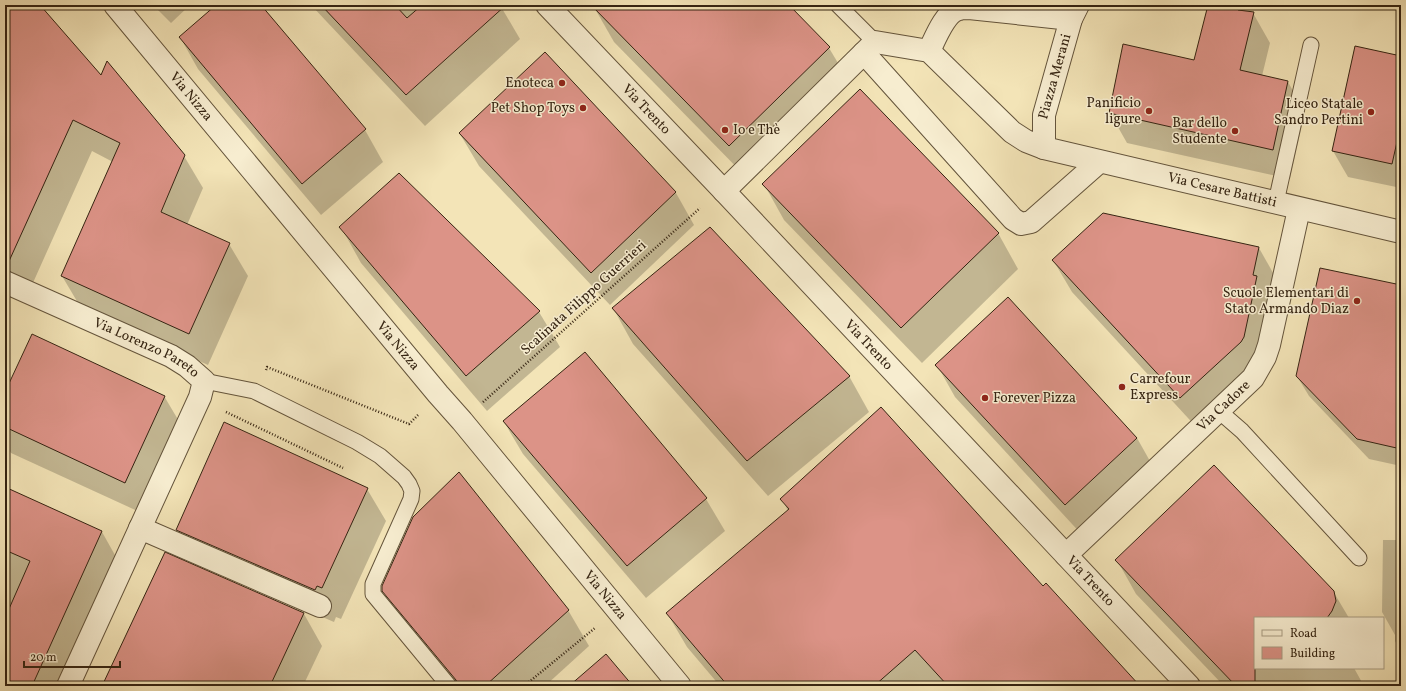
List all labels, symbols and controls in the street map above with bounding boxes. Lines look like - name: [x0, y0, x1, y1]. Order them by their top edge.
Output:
- street label: Piazza Merani: [1034, 32, 1076, 121]
- street label: Via Nizza: [165, 68, 217, 125]
- place label: Enoteca: [505, 74, 554, 93]
- marker: Enoteca: [557, 78, 567, 88]
- street label: Via Trento: [618, 80, 675, 139]
- place label: Panificio ligure: [1087, 94, 1141, 129]
- place label: Liceo Statale Sandro Pertini: [1274, 95, 1363, 130]
- place label: Pet Shop Toys: [491, 99, 575, 118]
- marker: Pet Shop Toys: [578, 103, 588, 113]
- marker: Panificio ligure: [1144, 106, 1154, 116]
- marker: Liceo Statale Sandro Pertini: [1366, 107, 1376, 117]
- place label: Bar dello Studente: [1172, 114, 1227, 149]
- place label: Io e Thè: [733, 121, 780, 140]
- marker: Io e Thè: [720, 125, 730, 135]
- marker: Bar dello Studente: [1230, 126, 1240, 136]
- street label: Via Cesare Battisti: [1166, 168, 1279, 212]
- street label: Scalinata Filippo Guerrieri: [517, 236, 651, 360]
- place label: Scuole Elementari di Stato Armando Diaz: [1223, 284, 1349, 319]
- marker: Scuole Elementari di Stato Armando Diaz: [1352, 296, 1362, 306]
- street label: Via Lorenzo Pareto: [91, 313, 203, 382]
- street label: Via Trento: [840, 315, 897, 375]
- street label: Via Nizza: [372, 317, 424, 374]
- place label: Carrefour Express: [1130, 370, 1191, 405]
- street label: Via Cadore: [1193, 376, 1255, 436]
- marker: Carrefour Express: [1117, 382, 1127, 392]
- place label: Forever Pizza: [993, 389, 1076, 408]
- marker: Forever Pizza: [980, 393, 990, 403]
- street label: Via Trento: [1062, 552, 1119, 611]
- street label: Via Nizza: [579, 566, 631, 624]
- legend: [1254, 617, 1384, 669]
- text: Road: [1290, 626, 1317, 642]
- scale bar: [24, 643, 120, 669]
- text: Building: [1290, 646, 1335, 662]
- text: 20 m: [30, 650, 57, 666]

